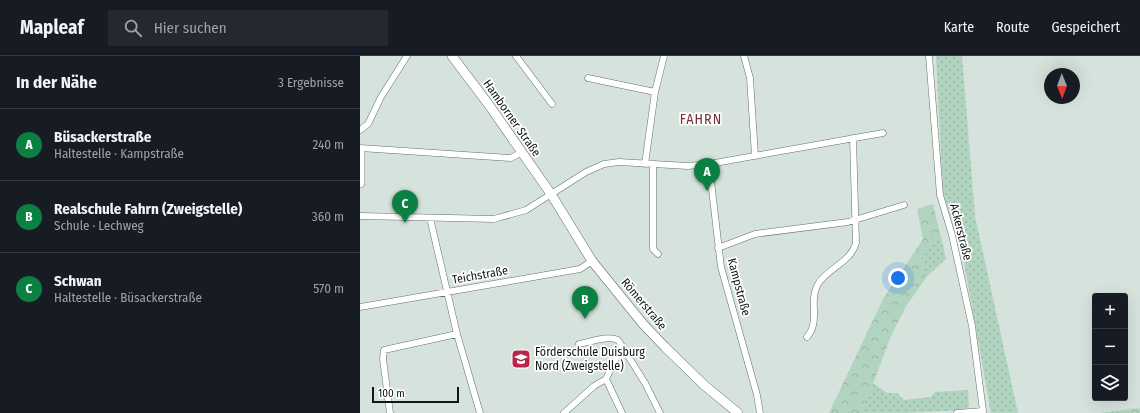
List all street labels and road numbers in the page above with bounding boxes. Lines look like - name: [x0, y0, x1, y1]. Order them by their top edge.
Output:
- street label: Hamborner Straße: [480, 77, 544, 159]
- street label: Ackerstraße: [947, 202, 975, 262]
- street label: Kampstraße: [725, 257, 753, 317]
- street label: Teichstraße: [451, 263, 509, 287]
- street label: Römerstraße: [618, 275, 670, 333]

